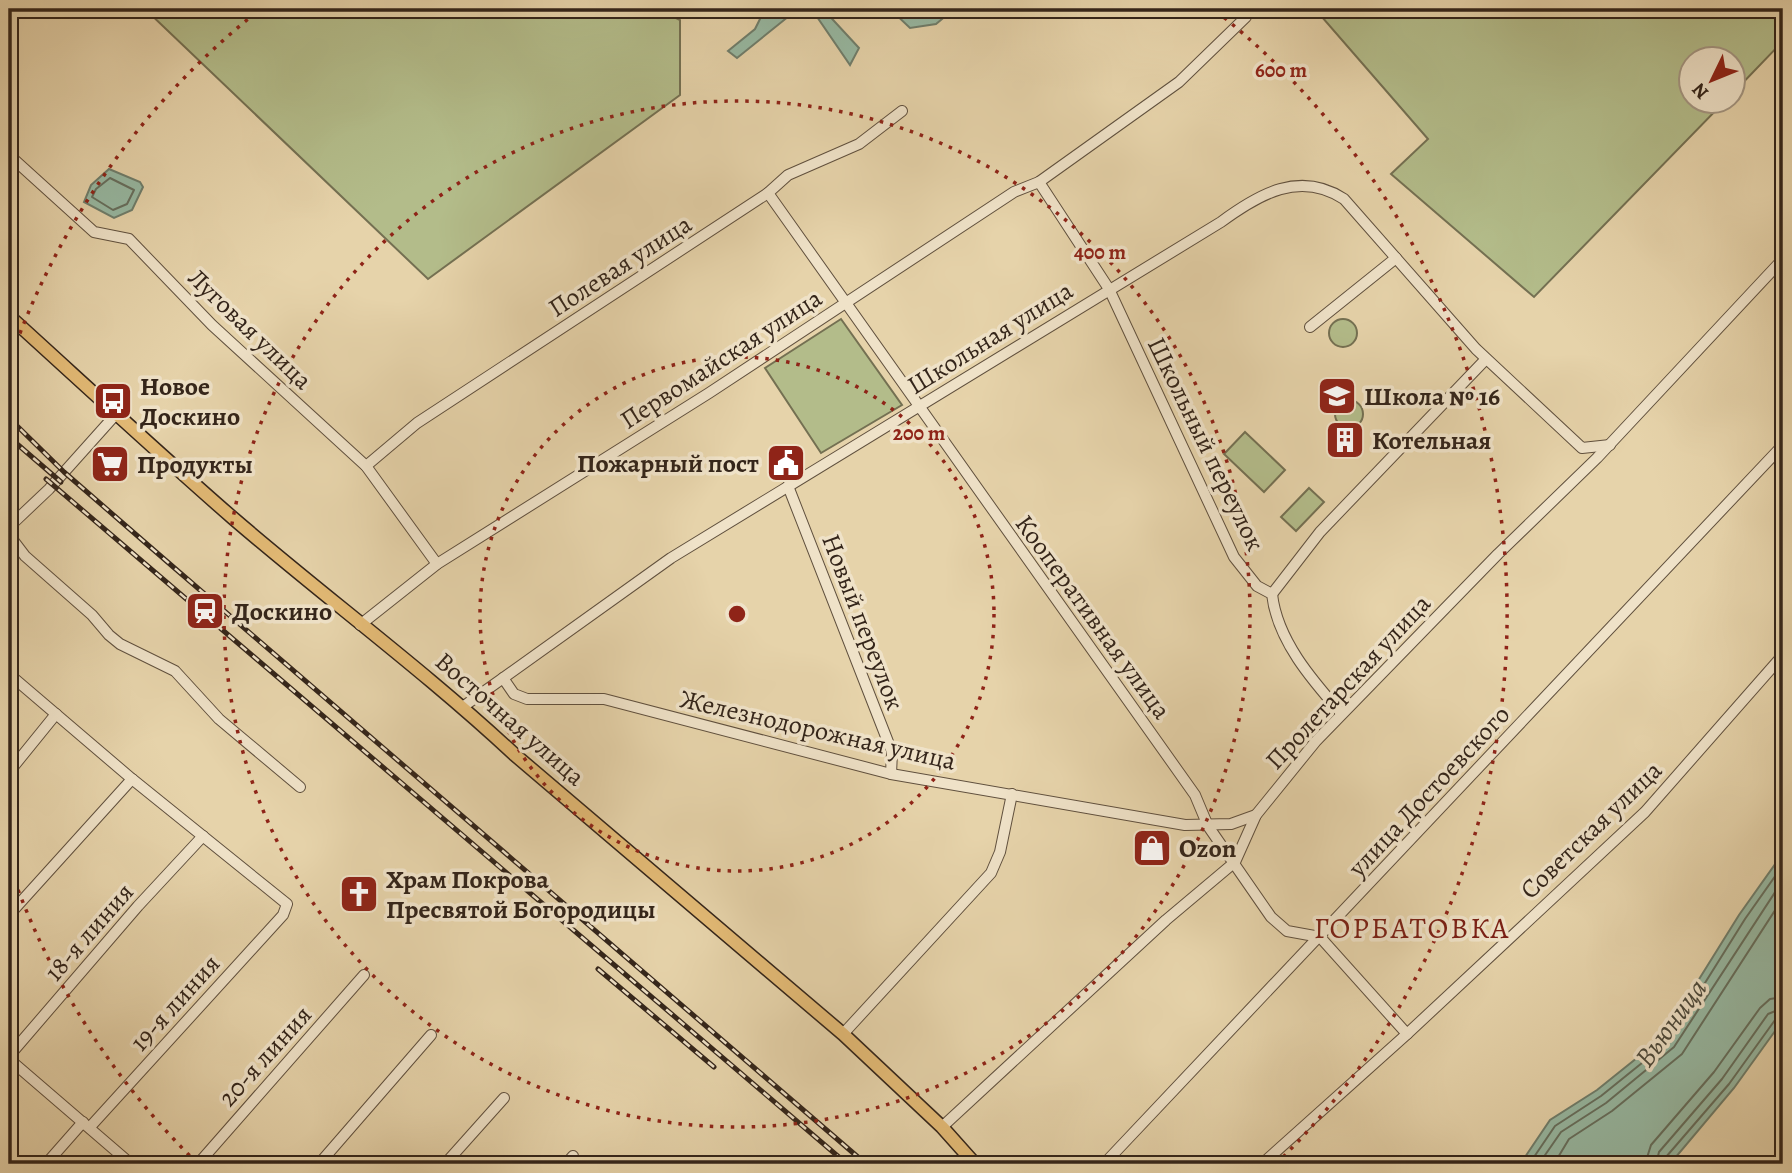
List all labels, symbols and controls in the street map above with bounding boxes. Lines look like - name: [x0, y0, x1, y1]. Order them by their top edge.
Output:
- north arrow: [1676, 46, 1746, 116]
- text: 600 m: [1255, 56, 1307, 84]
- text: N: [1686, 77, 1715, 105]
- street label: Полевая улица: [542, 207, 698, 325]
- text: 400 m: [1074, 238, 1127, 266]
- street label: Луговая улица: [180, 261, 320, 397]
- street label: Школьная улица: [901, 273, 1079, 403]
- street label: Первомайская улица: [613, 281, 829, 437]
- street label: Школьный переулок: [1139, 331, 1273, 557]
- place label: Новое Доскино: [140, 369, 240, 434]
- school or university icon: Школа № 16: [1316, 375, 1358, 417]
- place label: Школа № 16: [1364, 379, 1500, 414]
- bus stop icon: Новое Доскино: [92, 380, 134, 422]
- text: 200 m: [893, 419, 946, 447]
- building icon: Котельная: [1324, 419, 1366, 461]
- place label: Котельная: [1372, 423, 1491, 458]
- public building icon: Пожарный пост: [765, 442, 807, 484]
- supermarket icon: Продукты: [89, 443, 131, 485]
- place label: Пожарный пост: [577, 446, 759, 481]
- place label: Продукты: [137, 447, 253, 482]
- street label: Кооперативная улица: [1007, 508, 1179, 726]
- street label: Новый переулок: [813, 529, 913, 715]
- street label: Пролетарская улица: [1258, 587, 1438, 777]
- station icon: Доскино: [184, 590, 226, 632]
- place label: Доскино: [232, 594, 332, 629]
- centre of rings: [725, 602, 749, 626]
- street label: Восточная улица: [428, 644, 592, 794]
- street label: Железнодорожная улица: [677, 681, 959, 779]
- street label: улица Достоевского: [1340, 698, 1518, 885]
- street label: Советская улица: [1512, 753, 1670, 907]
- shop icon: Ozon: [1131, 827, 1173, 869]
- place label: Ozon: [1179, 831, 1237, 866]
- place label: Храм Покрова Пресвятой Богородицы: [386, 862, 656, 927]
- church icon: Храм Покрова Пресвятой Богородицы: [338, 873, 380, 915]
- street label: 18-я линия: [37, 875, 141, 989]
- district label: ГОРБАТОВКА: [1314, 908, 1510, 948]
- street label: 19-я линия: [122, 947, 228, 1059]
- water label: Вьюница: [1626, 971, 1716, 1075]
- street label: 20-я линия: [210, 998, 320, 1114]

